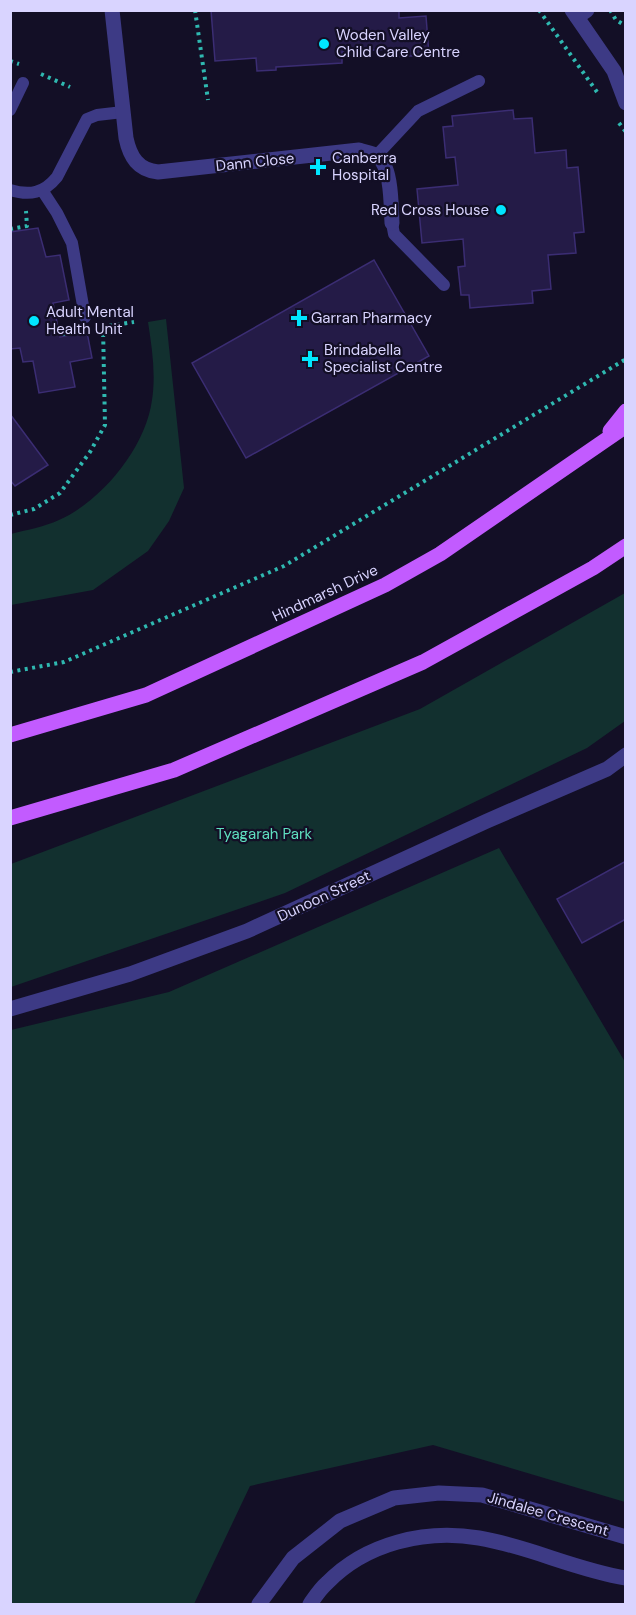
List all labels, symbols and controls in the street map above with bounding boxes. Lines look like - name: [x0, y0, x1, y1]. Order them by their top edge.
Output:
- place label: Woden Valley Child Care Centre: [336, 25, 460, 62]
- marker: Woden Valley Child Care Centre: [317, 37, 331, 51]
- street label: Dann Close: [215, 148, 295, 176]
- place label: Canberra Hospital: [332, 148, 397, 185]
- marker: Canberra Hospital: [309, 158, 327, 176]
- place label: Red Cross House: [371, 200, 489, 220]
- marker: Red Cross House: [494, 203, 508, 217]
- place label: Adult Mental Health Unit: [46, 302, 134, 339]
- place label: Garran Pharmacy: [311, 308, 433, 328]
- marker: Garran Pharmacy: [292, 311, 306, 325]
- marker: Adult Mental Health Unit: [27, 314, 41, 328]
- place label: Brindabella Specialist Centre: [324, 340, 443, 377]
- marker: Brindabella Specialist Centre: [301, 350, 319, 368]
- street label: Hindmarsh Drive: [269, 560, 381, 626]
- park label: Tyagarah Park: [216, 824, 313, 844]
- street label: Dunoon Street: [274, 866, 374, 926]
- street label: Jindalee Crescent: [485, 1487, 611, 1541]

